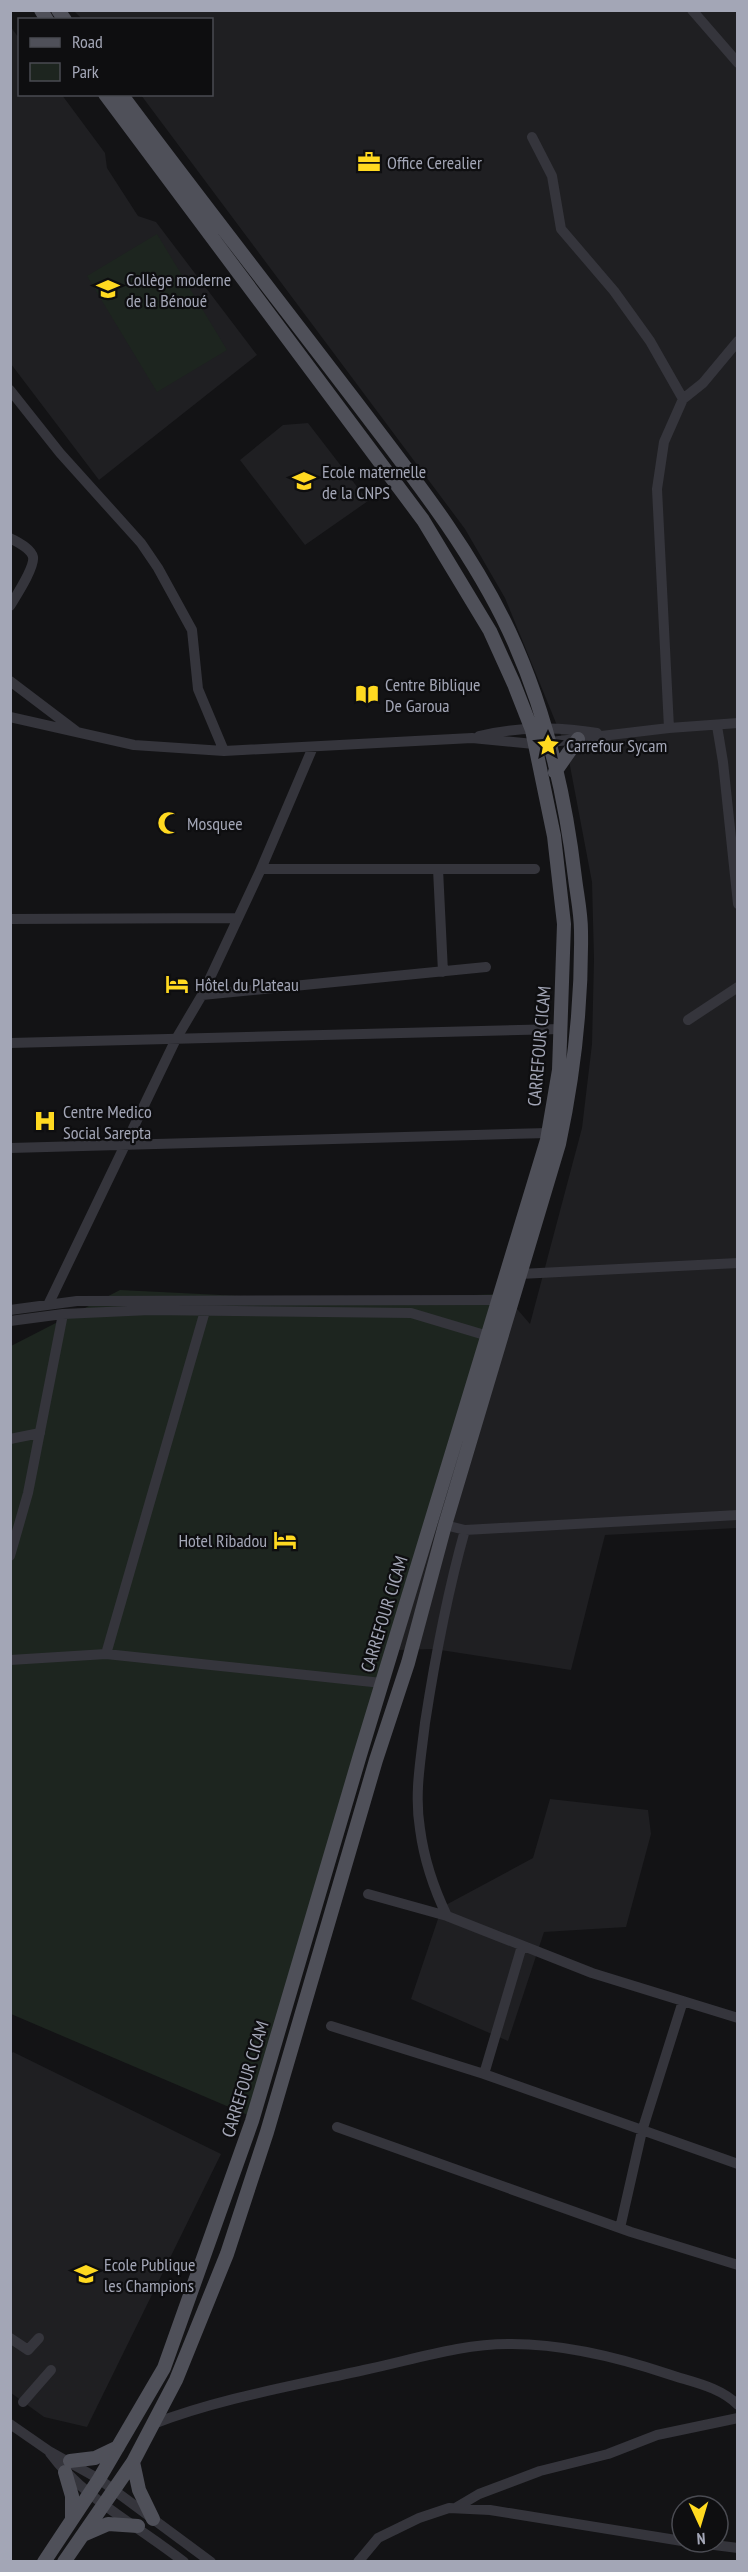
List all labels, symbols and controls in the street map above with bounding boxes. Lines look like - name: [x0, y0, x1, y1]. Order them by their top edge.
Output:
- legend: [18, 18, 213, 96]
- text: Road: [72, 30, 103, 53]
- text: Park: [72, 60, 99, 83]
- office icon: Office Cerealier: [356, 149, 382, 175]
- place label: Office Cerealier: [387, 151, 482, 174]
- place label: Collège moderne de la Bénoué: [126, 268, 231, 312]
- school or university icon: Collège moderne de la Bénoué: [95, 276, 121, 302]
- place label: Ecole maternelle de la CNPS: [322, 460, 426, 504]
- school or university icon: Ecole maternelle de la CNPS: [291, 468, 317, 494]
- place label: Centre Biblique De Garoua: [385, 673, 481, 717]
- library icon: Centre Biblique De Garoua: [354, 681, 380, 707]
- place icon: Carrefour Sycam: [535, 732, 561, 758]
- place label: Carrefour Sycam: [566, 734, 667, 757]
- mosque icon: Mosquee: [156, 810, 182, 836]
- place label: Mosquee: [187, 812, 243, 835]
- hotel icon: Hôtel du Plateau: [164, 971, 190, 997]
- place label: Hôtel du Plateau: [195, 973, 299, 996]
- street label: CARREFOUR CICAM: [522, 985, 556, 1107]
- place label: Centre Medico Social Sarepta: [63, 1100, 152, 1144]
- hospital icon: Centre Medico Social Sarepta: [32, 1108, 58, 1134]
- hotel icon: Hotel Ribadou: [272, 1527, 298, 1553]
- place label: Hotel Ribadou: [178, 1529, 267, 1552]
- street label: CARREFOUR CICAM: [355, 1553, 413, 1675]
- street label: CARREFOUR CICAM: [216, 2018, 274, 2140]
- place label: Ecole Publique les Champions: [104, 2253, 195, 2297]
- school or university icon: Ecole Publique les Champions: [73, 2261, 99, 2287]
- north arrow: [670, 2494, 730, 2554]
- text: N: [696, 2529, 706, 2549]

